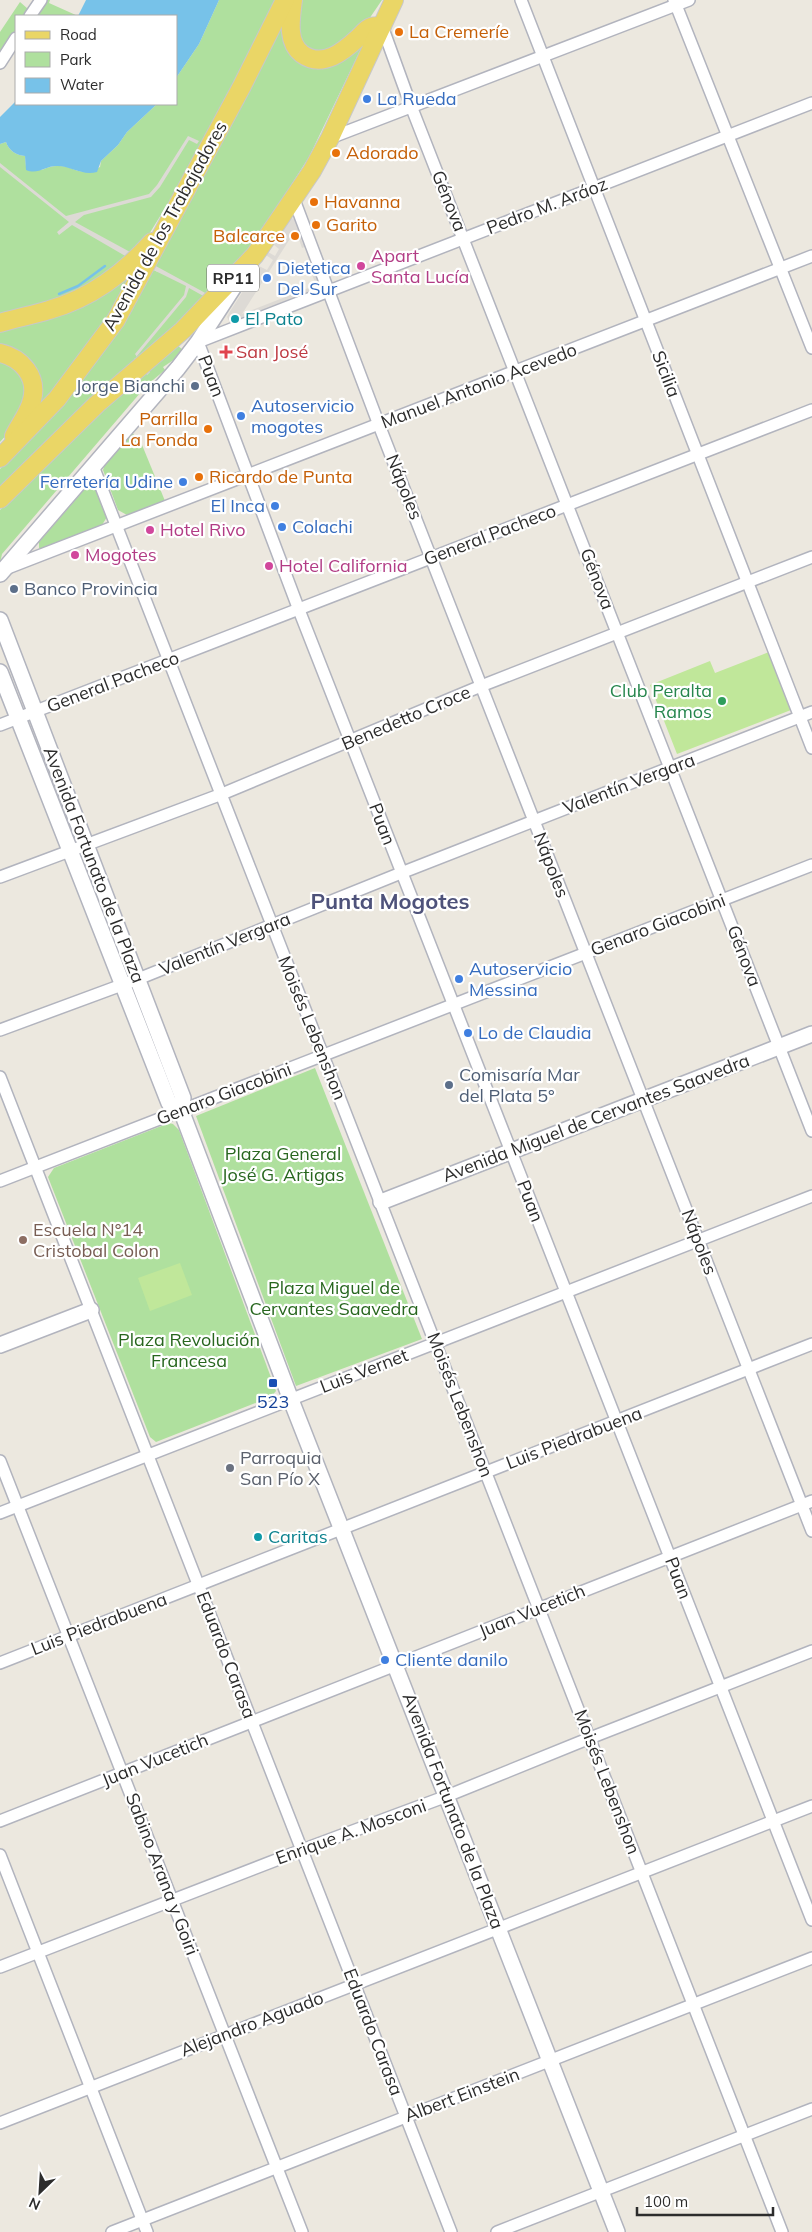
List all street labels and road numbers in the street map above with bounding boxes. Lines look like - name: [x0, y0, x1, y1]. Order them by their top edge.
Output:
- street label: Avenida de los Trabajadores: [97, 117, 232, 335]
- street label: Génova: [427, 167, 472, 235]
- street label: Pedro M. Aráoz: [483, 172, 611, 239]
- road number: RP11: [207, 264, 259, 292]
- street label: Manuel Antonio Acevedo: [378, 338, 580, 434]
- street label: Sicilia: [647, 347, 686, 400]
- street label: Puan: [193, 351, 230, 400]
- street label: Nápoles: [381, 451, 428, 523]
- street label: General Pacheco: [420, 499, 559, 570]
- street label: Génova: [575, 545, 620, 613]
- street label: General Pacheco: [43, 646, 182, 717]
- street label: Benedetto Croce: [338, 680, 474, 755]
- street label: Avenida Fortunato de la Plaza: [39, 743, 150, 986]
- street label: Valentín Vergara: [560, 748, 698, 819]
- street label: Puan: [364, 799, 401, 848]
- street label: Nápoles: [528, 829, 574, 901]
- street label: Genaro Giacobini: [587, 888, 729, 961]
- street label: Valentín Vergara: [156, 907, 294, 980]
- street label: Génova: [722, 922, 767, 990]
- street label: Moisés Lebenshon: [273, 952, 352, 1103]
- street label: Avenida Miguel de Cervantes Saavedra: [439, 1048, 753, 1187]
- street label: Genaro Giacobini: [153, 1057, 295, 1130]
- street label: Puan: [512, 1176, 549, 1225]
- street label: Nápoles: [676, 1206, 722, 1278]
- street label: Moisés Lebenshon: [422, 1329, 499, 1481]
- street label: Luis Vernet: [317, 1343, 411, 1398]
- street label: Luis Piedrabuena: [502, 1401, 645, 1474]
- street label: Puan: [660, 1553, 697, 1602]
- street label: Juan Vucetich: [475, 1579, 588, 1642]
- street label: Luis Piedrabuena: [27, 1587, 170, 1660]
- street label: Eduardo Carasa: [192, 1588, 261, 1722]
- street label: Avenida Fortunato de la Plaza: [398, 1689, 509, 1932]
- street label: Moisés Lebenshon: [569, 1706, 646, 1858]
- street label: Juan Vucetich: [98, 1728, 211, 1791]
- street label: Sabino Arana y Goiri: [121, 1789, 204, 1958]
- street label: Enrique A. Mosconi: [272, 1794, 429, 1869]
- street label: Eduardo Carasa: [339, 1965, 408, 2099]
- street label: Alejandro Aguado: [177, 1986, 327, 2061]
- street label: Albert Einstein: [401, 2062, 523, 2127]

